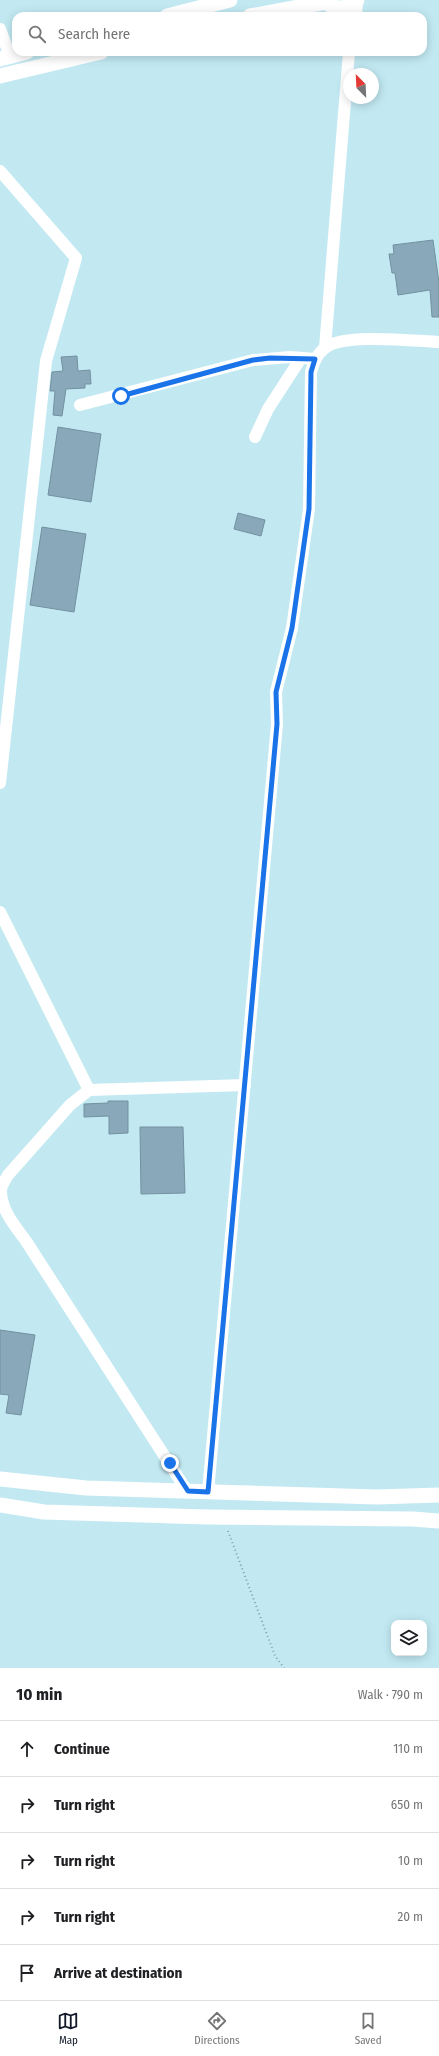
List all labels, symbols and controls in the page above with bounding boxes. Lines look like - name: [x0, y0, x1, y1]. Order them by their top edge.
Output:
- search box: [12, 12, 427, 56]
- icon: search: [26, 23, 48, 45]
- text: Search here: [58, 25, 130, 43]
- north arrow: [343, 68, 379, 104]
- route start: [112, 387, 130, 405]
- route end: [161, 1454, 179, 1472]
- map controls: [391, 1620, 427, 1656]
- button: layers: [391, 1620, 427, 1656]
- text: 10 min: [16, 1684, 62, 1705]
- text: Walk · 790 m: [358, 1687, 423, 1702]
- icon: ahead: [16, 1738, 38, 1760]
- text: Continue: [54, 1740, 110, 1758]
- text: 110 m: [393, 1741, 423, 1756]
- icon: right: [16, 1794, 38, 1816]
- text: Turn right: [54, 1796, 115, 1814]
- text: 650 m: [391, 1797, 423, 1812]
- icon: right: [16, 1850, 38, 1872]
- text: Turn right: [54, 1852, 115, 1870]
- text: 10 m: [398, 1853, 423, 1868]
- icon: right: [16, 1906, 38, 1928]
- text: Turn right: [54, 1908, 115, 1926]
- text: 20 m: [397, 1909, 423, 1924]
- icon: arrive: [16, 1962, 38, 1984]
- text: Arrive at destination: [54, 1964, 182, 1982]
- tab: Map: [57, 2010, 79, 2047]
- tab: Directions: [194, 2010, 240, 2047]
- tab: Saved: [355, 2010, 382, 2047]

